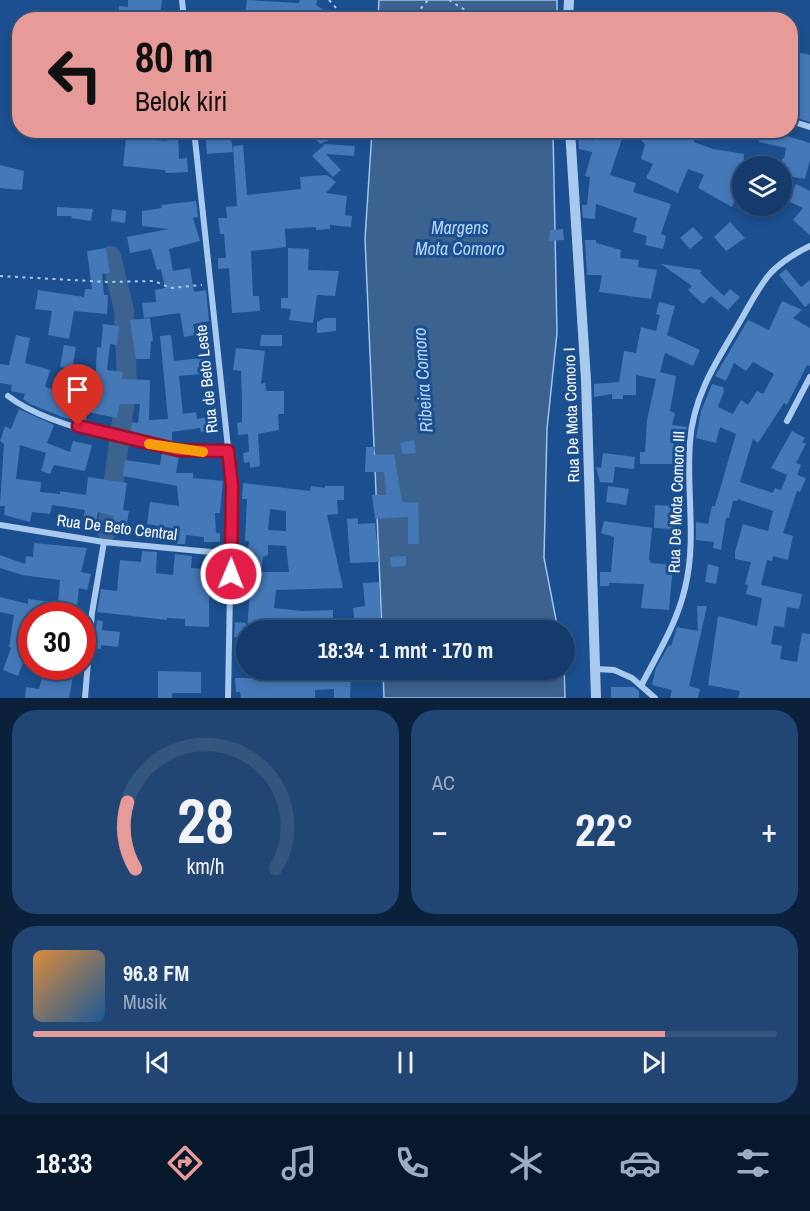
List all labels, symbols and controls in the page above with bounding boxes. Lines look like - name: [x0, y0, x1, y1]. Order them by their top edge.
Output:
- text: 80 m: [135, 29, 214, 85]
- icon: left: [36, 36, 114, 114]
- text: Belok kiri: [135, 83, 227, 119]
- map controls: [732, 156, 792, 216]
- button: layers: [732, 156, 792, 216]
- water label: Margens Mota Comoro: [415, 215, 505, 261]
- street label: Rua de Beto Leste: [189, 324, 223, 434]
- water label: Ribeira Comoro: [406, 327, 439, 433]
- street label: Rua De Mota Comoro I: [558, 347, 584, 483]
- pin: [52, 364, 103, 426]
- icon: arrive: [61, 373, 94, 406]
- street label: Rua De Mota Comoro III: [663, 431, 689, 573]
- street label: Rua De Beto Central: [56, 509, 179, 545]
- position arrow: [199, 542, 263, 606]
- speed limit sign: 30: [18, 602, 96, 680]
- text: 18:34 · 1 mnt · 170 m: [318, 635, 493, 665]
- text: AC: [432, 769, 455, 796]
- text: 28: [177, 778, 234, 862]
- text: 22°: [575, 799, 634, 860]
- text: −: [432, 808, 448, 852]
- text: +: [761, 808, 777, 852]
- text: km/h: [186, 852, 225, 881]
- text: 96.8 FM: [123, 958, 189, 988]
- text: Musik: [123, 988, 167, 1015]
- icon: previous: [141, 1046, 174, 1079]
- icon: pause: [389, 1046, 422, 1079]
- icon: next: [637, 1046, 670, 1079]
- icon: directions: [164, 1142, 206, 1184]
- icon: music: [278, 1142, 320, 1184]
- icon: phone: [391, 1142, 433, 1184]
- icon: climate: [505, 1142, 547, 1184]
- icon: car: [619, 1142, 661, 1184]
- icon: filters: [732, 1142, 774, 1184]
- text: 18:33: [36, 1145, 92, 1181]

